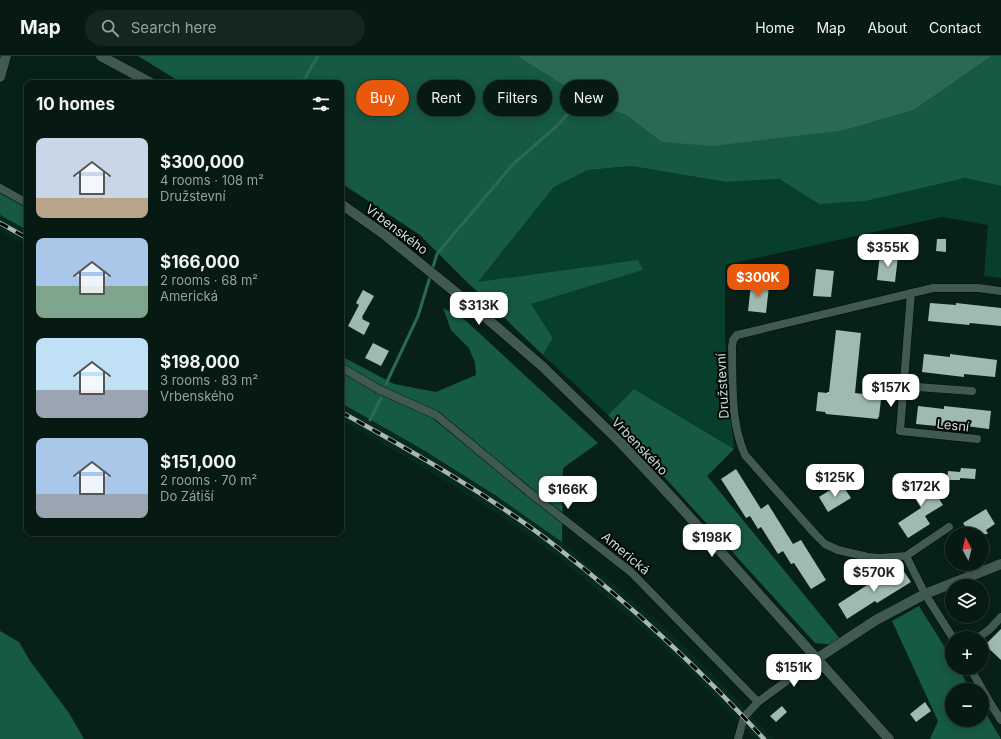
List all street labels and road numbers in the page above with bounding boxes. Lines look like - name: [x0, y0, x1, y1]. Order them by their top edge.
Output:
- street label: Vrbenského: [363, 200, 432, 258]
- street label: Družstevní: [712, 352, 732, 419]
- street label: Vrbenského: [609, 414, 672, 478]
- street label: Lesní: [936, 415, 971, 435]
- street label: Americká: [599, 528, 653, 578]

